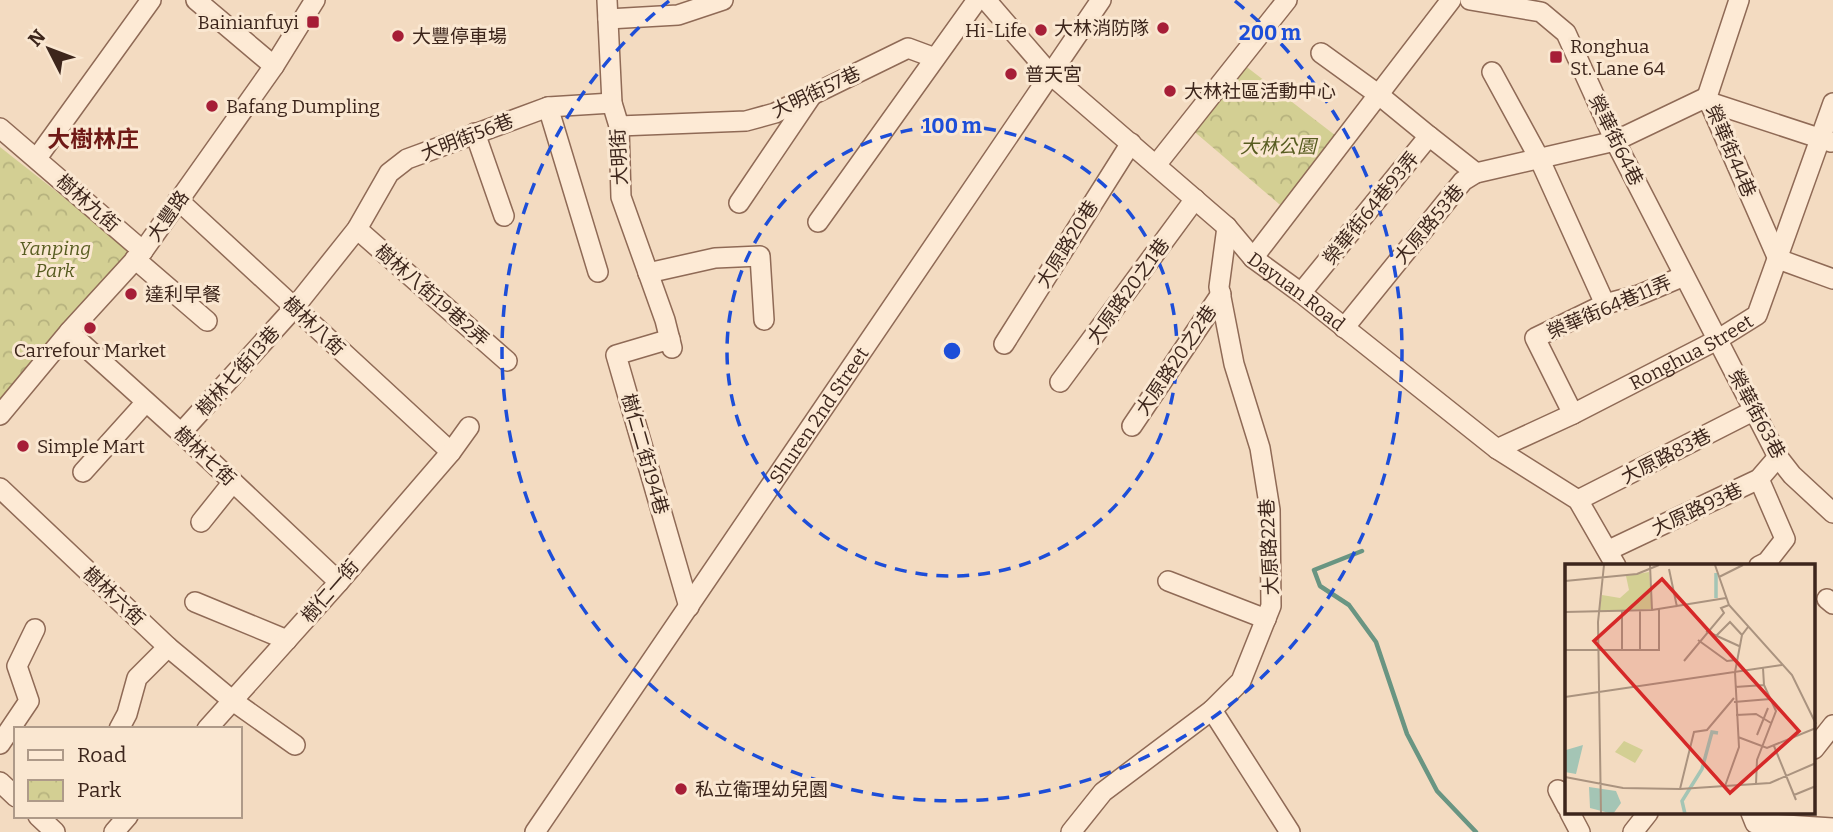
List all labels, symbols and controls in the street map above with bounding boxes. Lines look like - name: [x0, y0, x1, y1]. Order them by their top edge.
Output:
- place label: Bainianfuyi: [198, 11, 299, 34]
- north arrow: [14, 14, 84, 84]
- marker: Bainianfuyi: [305, 14, 321, 30]
- place label: 大林消防隊: [1054, 17, 1149, 40]
- place label: Hi-Life: [965, 19, 1027, 42]
- marker: 大林消防隊: [1155, 20, 1171, 36]
- text: 200 m: [1239, 20, 1301, 46]
- marker: Hi-Life: [1033, 22, 1049, 38]
- text: N: [23, 25, 50, 51]
- place label: 大豐停車場: [412, 25, 507, 48]
- marker: 大豐停車場: [390, 28, 406, 44]
- place label: Ronghua St. Lane 64: [1570, 35, 1665, 80]
- marker: Ronghua St. Lane 64: [1548, 49, 1564, 65]
- street label: 大明街57巷: [768, 61, 864, 123]
- place label: 普天宮: [1025, 63, 1082, 86]
- marker: 普天宮: [1003, 66, 1019, 82]
- place label: 大林社區活動中心: [1184, 80, 1336, 103]
- marker: 大林社區活動中心: [1162, 83, 1178, 99]
- street label: 榮華街64巷: [1584, 91, 1648, 189]
- place label: Bafang Dumpling: [226, 95, 380, 118]
- marker: Bafang Dumpling: [204, 98, 220, 114]
- street label: 榮華街44巷: [1701, 101, 1761, 201]
- street label: 大明街56巷: [417, 109, 517, 165]
- text: 100 m: [922, 113, 982, 139]
- district label: 大樹林庄: [47, 125, 139, 153]
- street label: 大明街: [606, 128, 632, 186]
- park label: 大林公園: [1240, 135, 1319, 158]
- street label: 榮華街64巷93弄: [1318, 147, 1424, 269]
- street label: 樹林九街: [52, 169, 124, 237]
- street label: 大原路53巷: [1389, 180, 1469, 268]
- street label: 大豐路: [142, 186, 194, 246]
- street label: 大原路20巷: [1031, 196, 1103, 292]
- street label: 大原路20之1巷: [1082, 234, 1174, 348]
- park label: Yanping Park: [19, 237, 91, 282]
- street label: 樹林八街19巷2弄: [370, 239, 494, 351]
- street label: Dayuan Road: [1244, 247, 1350, 335]
- street label: 榮華街64巷11弄: [1543, 270, 1675, 344]
- place label: 達利早餐: [145, 283, 221, 306]
- marker: 達利早餐: [123, 286, 139, 302]
- street label: 樹林八街: [278, 292, 350, 360]
- street label: 大原路20之2巷: [1131, 301, 1221, 419]
- street label: Ronghua Street: [1625, 309, 1757, 395]
- marker: Carrefour Market: [82, 320, 98, 336]
- street label: 樹林七街13巷: [191, 321, 285, 421]
- place label: Carrefour Market: [14, 339, 166, 362]
- centre of rings: [940, 339, 964, 363]
- street label: Shuren 2nd Street: [764, 342, 873, 488]
- street label: 榮華街63巷: [1724, 365, 1790, 463]
- street label: 樹仁二街194巷: [617, 391, 673, 517]
- street label: 樹林七街: [169, 422, 241, 490]
- street label: 大原路83巷: [1617, 424, 1715, 488]
- place label: Simple Mart: [37, 435, 145, 458]
- marker: Simple Mart: [15, 438, 31, 454]
- street label: 大原路93巷: [1648, 478, 1746, 540]
- street label: 大原路22巷: [1255, 498, 1283, 596]
- street label: 樹仁一街: [296, 555, 364, 627]
- street label: 樹林六街: [78, 562, 150, 630]
- inset map: [1565, 564, 1815, 814]
- legend: [14, 727, 242, 818]
- text: Road: [77, 742, 126, 768]
- text: Park: [77, 777, 121, 803]
- place label: 私立衛理幼兒園: [695, 778, 828, 801]
- marker: 私立衛理幼兒園: [673, 781, 689, 797]

